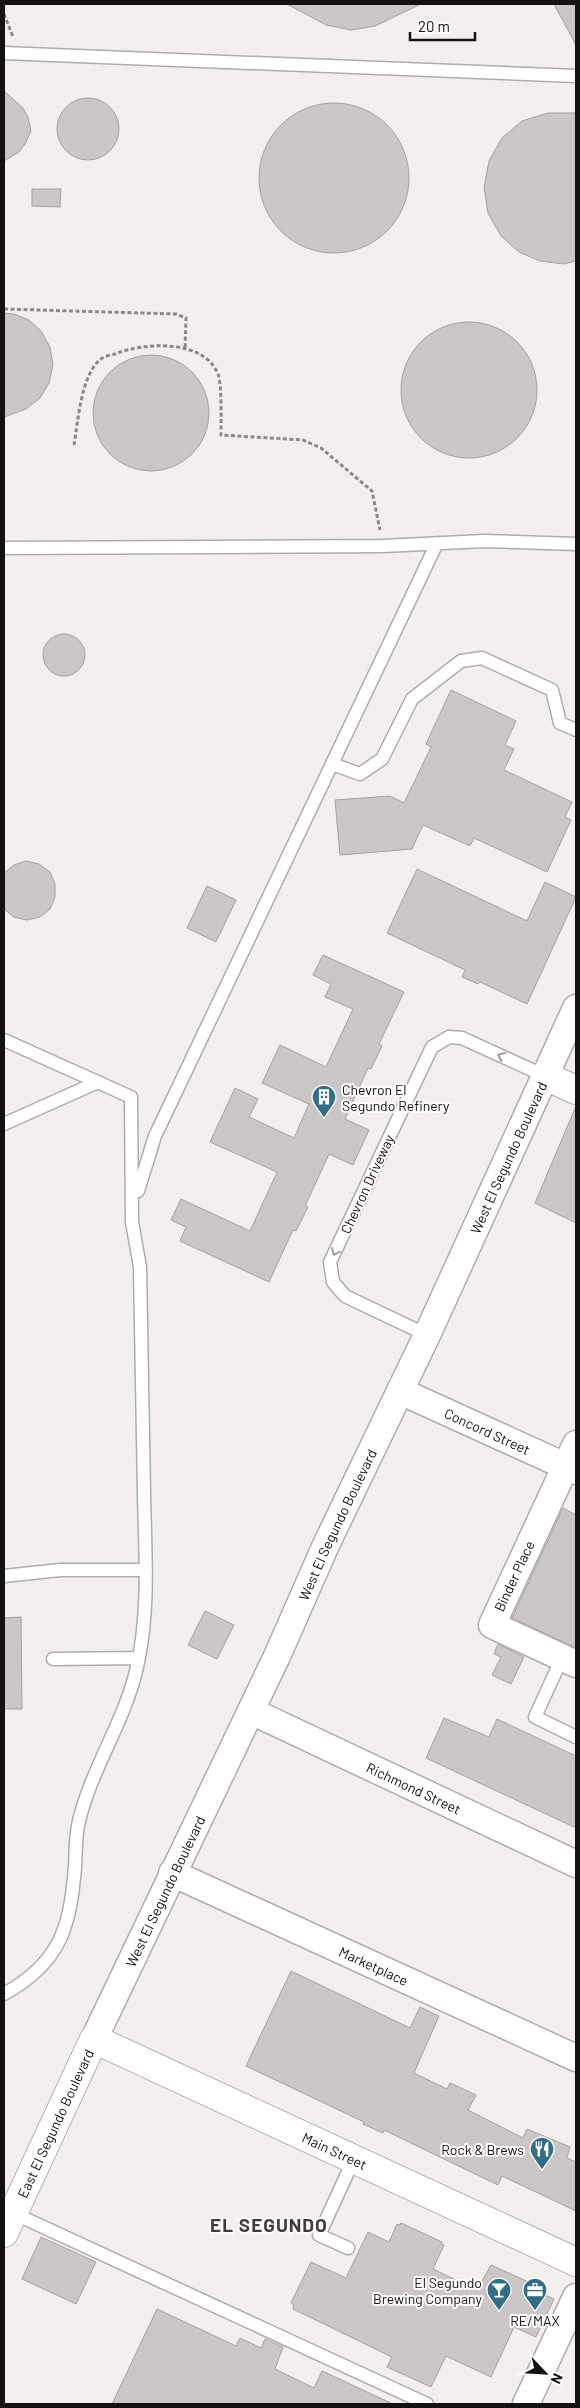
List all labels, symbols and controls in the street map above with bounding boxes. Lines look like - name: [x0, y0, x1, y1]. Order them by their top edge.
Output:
- scale bar: [410, 10, 475, 42]
- text: 20 m: [418, 17, 450, 35]
- one-way arrow: [497, 1051, 506, 1062]
- street label: West El Segundo Boulevard: [466, 1079, 550, 1236]
- place label: Chevron El Segundo Refinery: [342, 1081, 450, 1114]
- building icon: Chevron El Segundo Refinery: [311, 1084, 337, 1118]
- street label: Chevron Driveway: [337, 1131, 398, 1236]
- one-way arrow: [331, 1247, 341, 1256]
- street label: Concord Street: [442, 1404, 533, 1458]
- street label: West El Segundo Boulevard: [294, 1446, 379, 1603]
- street label: Binder Place: [490, 1538, 538, 1614]
- street label: Richmond Street: [364, 1758, 464, 1817]
- street label: West El Segundo Boulevard: [121, 1813, 208, 1969]
- street label: Marketplace: [337, 1942, 411, 1989]
- street label: East El Segundo Boulevard: [13, 2046, 97, 2200]
- street label: Main Street: [300, 2128, 370, 2173]
- restaurant icon: Rock & Brews: [529, 2136, 555, 2170]
- place label: Rock & Brews: [441, 2141, 524, 2158]
- district label: EL SEGUNDO: [210, 2213, 328, 2236]
- place label: El Segundo Brewing Company: [373, 2274, 483, 2307]
- bar icon: El Segundo Brewing Company: [486, 2277, 512, 2311]
- office icon: RE/MAX: [522, 2277, 548, 2311]
- place label: RE/MAX: [510, 2312, 560, 2329]
- north arrow: [520, 2348, 570, 2398]
- text: N: [548, 2371, 567, 2387]

